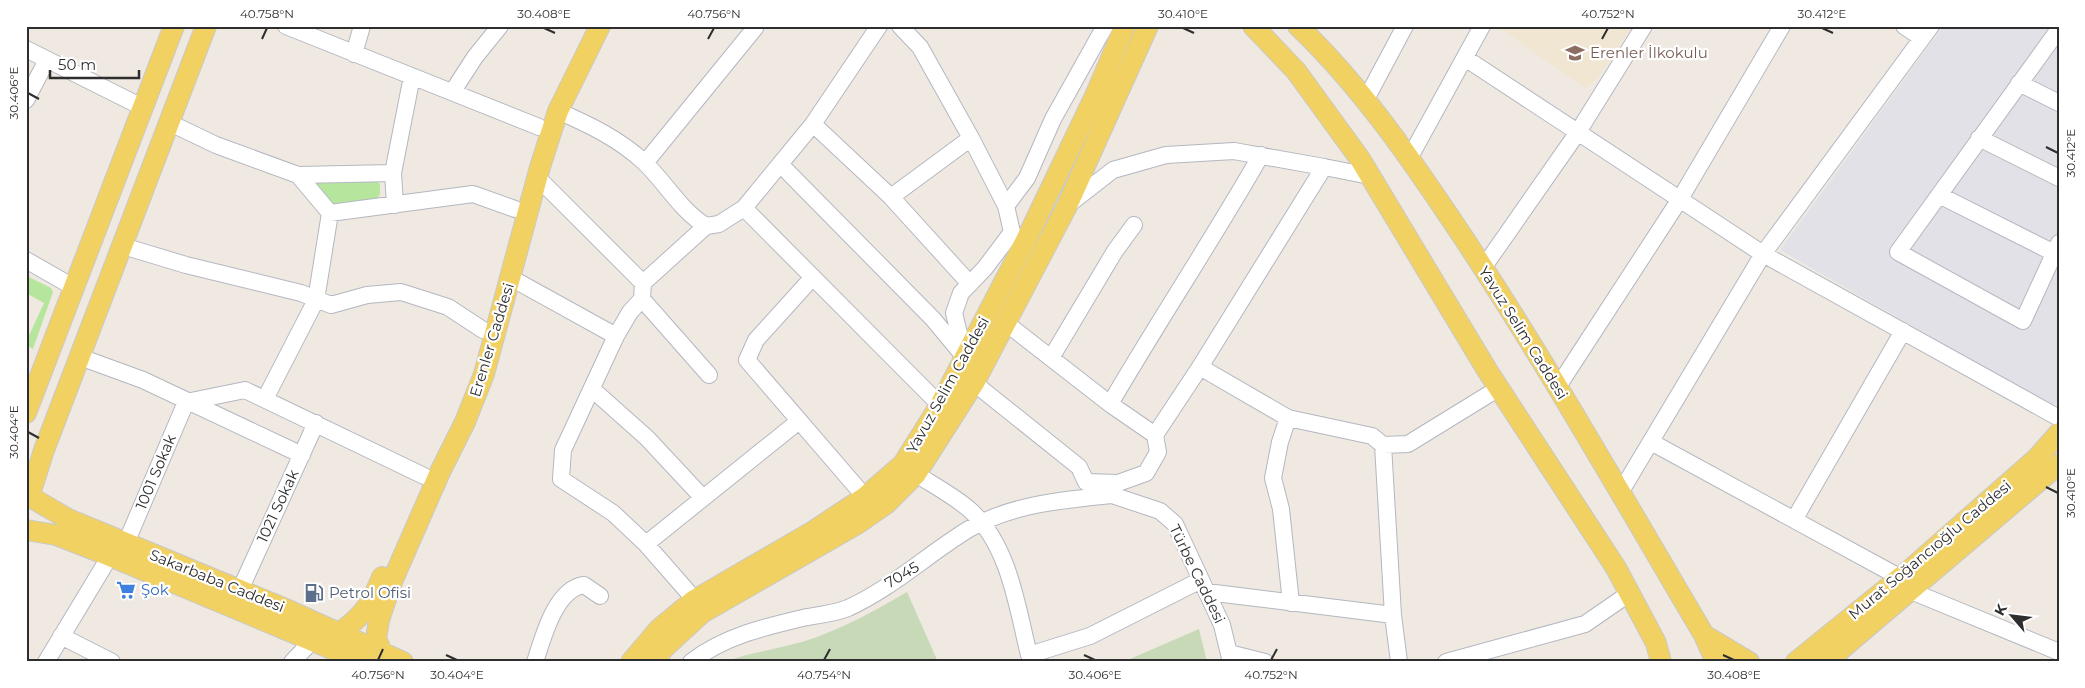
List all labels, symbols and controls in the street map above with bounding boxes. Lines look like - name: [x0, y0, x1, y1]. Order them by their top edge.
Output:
- text: 40.758°N: [240, 6, 294, 21]
- text: 30.408°E: [517, 6, 571, 21]
- text: 40.756°N: [687, 6, 741, 21]
- text: 30.410°E: [1158, 6, 1208, 21]
- text: 40.752°N: [1581, 6, 1635, 21]
- text: 30.412°E: [1798, 6, 1846, 21]
- school or university icon: Erenler İlkokulu: [1564, 42, 1586, 64]
- place label: Erenler İlkokulu: [1590, 43, 1708, 62]
- scale bar: [50, 48, 139, 80]
- text: 50 m: [58, 55, 96, 74]
- text: 30.406°E: [6, 67, 21, 119]
- text: 30.412°E: [2063, 129, 2078, 177]
- street label: Yavuz Selim Caddesi: [1475, 263, 1572, 403]
- street label: Erenler Caddesi: [465, 281, 518, 399]
- street label: Yavuz Selim Caddesi: [902, 313, 993, 456]
- text: 30.404°E: [6, 405, 21, 459]
- street label: 1001 Sokak: [131, 431, 180, 512]
- street label: 1021 Sokak: [252, 466, 303, 545]
- text: 30.410°E: [2063, 468, 2078, 518]
- street label: Murat Soğancıoğlu Caddesi: [1844, 476, 2015, 623]
- street label: Türbe Caddesi: [1165, 521, 1230, 626]
- street label: Sakarbaba Caddesi: [147, 545, 287, 616]
- street label: 7045: [881, 557, 922, 592]
- supermarket icon: Şok: [115, 579, 137, 601]
- place label: Şok: [141, 580, 169, 599]
- fuel station icon: Petrol Ofisi: [303, 582, 325, 604]
- place label: Petrol Ofisi: [329, 583, 411, 602]
- north arrow: [1988, 590, 2038, 640]
- text: K: [1990, 601, 2011, 619]
- text: 40.756°N: [351, 667, 405, 682]
- text: 30.404°E: [430, 667, 484, 682]
- text: 40.754°N: [797, 667, 851, 682]
- text: 30.406°E: [1069, 667, 1121, 682]
- text: 40.752°N: [1244, 667, 1298, 682]
- text: 30.408°E: [1707, 667, 1761, 682]

